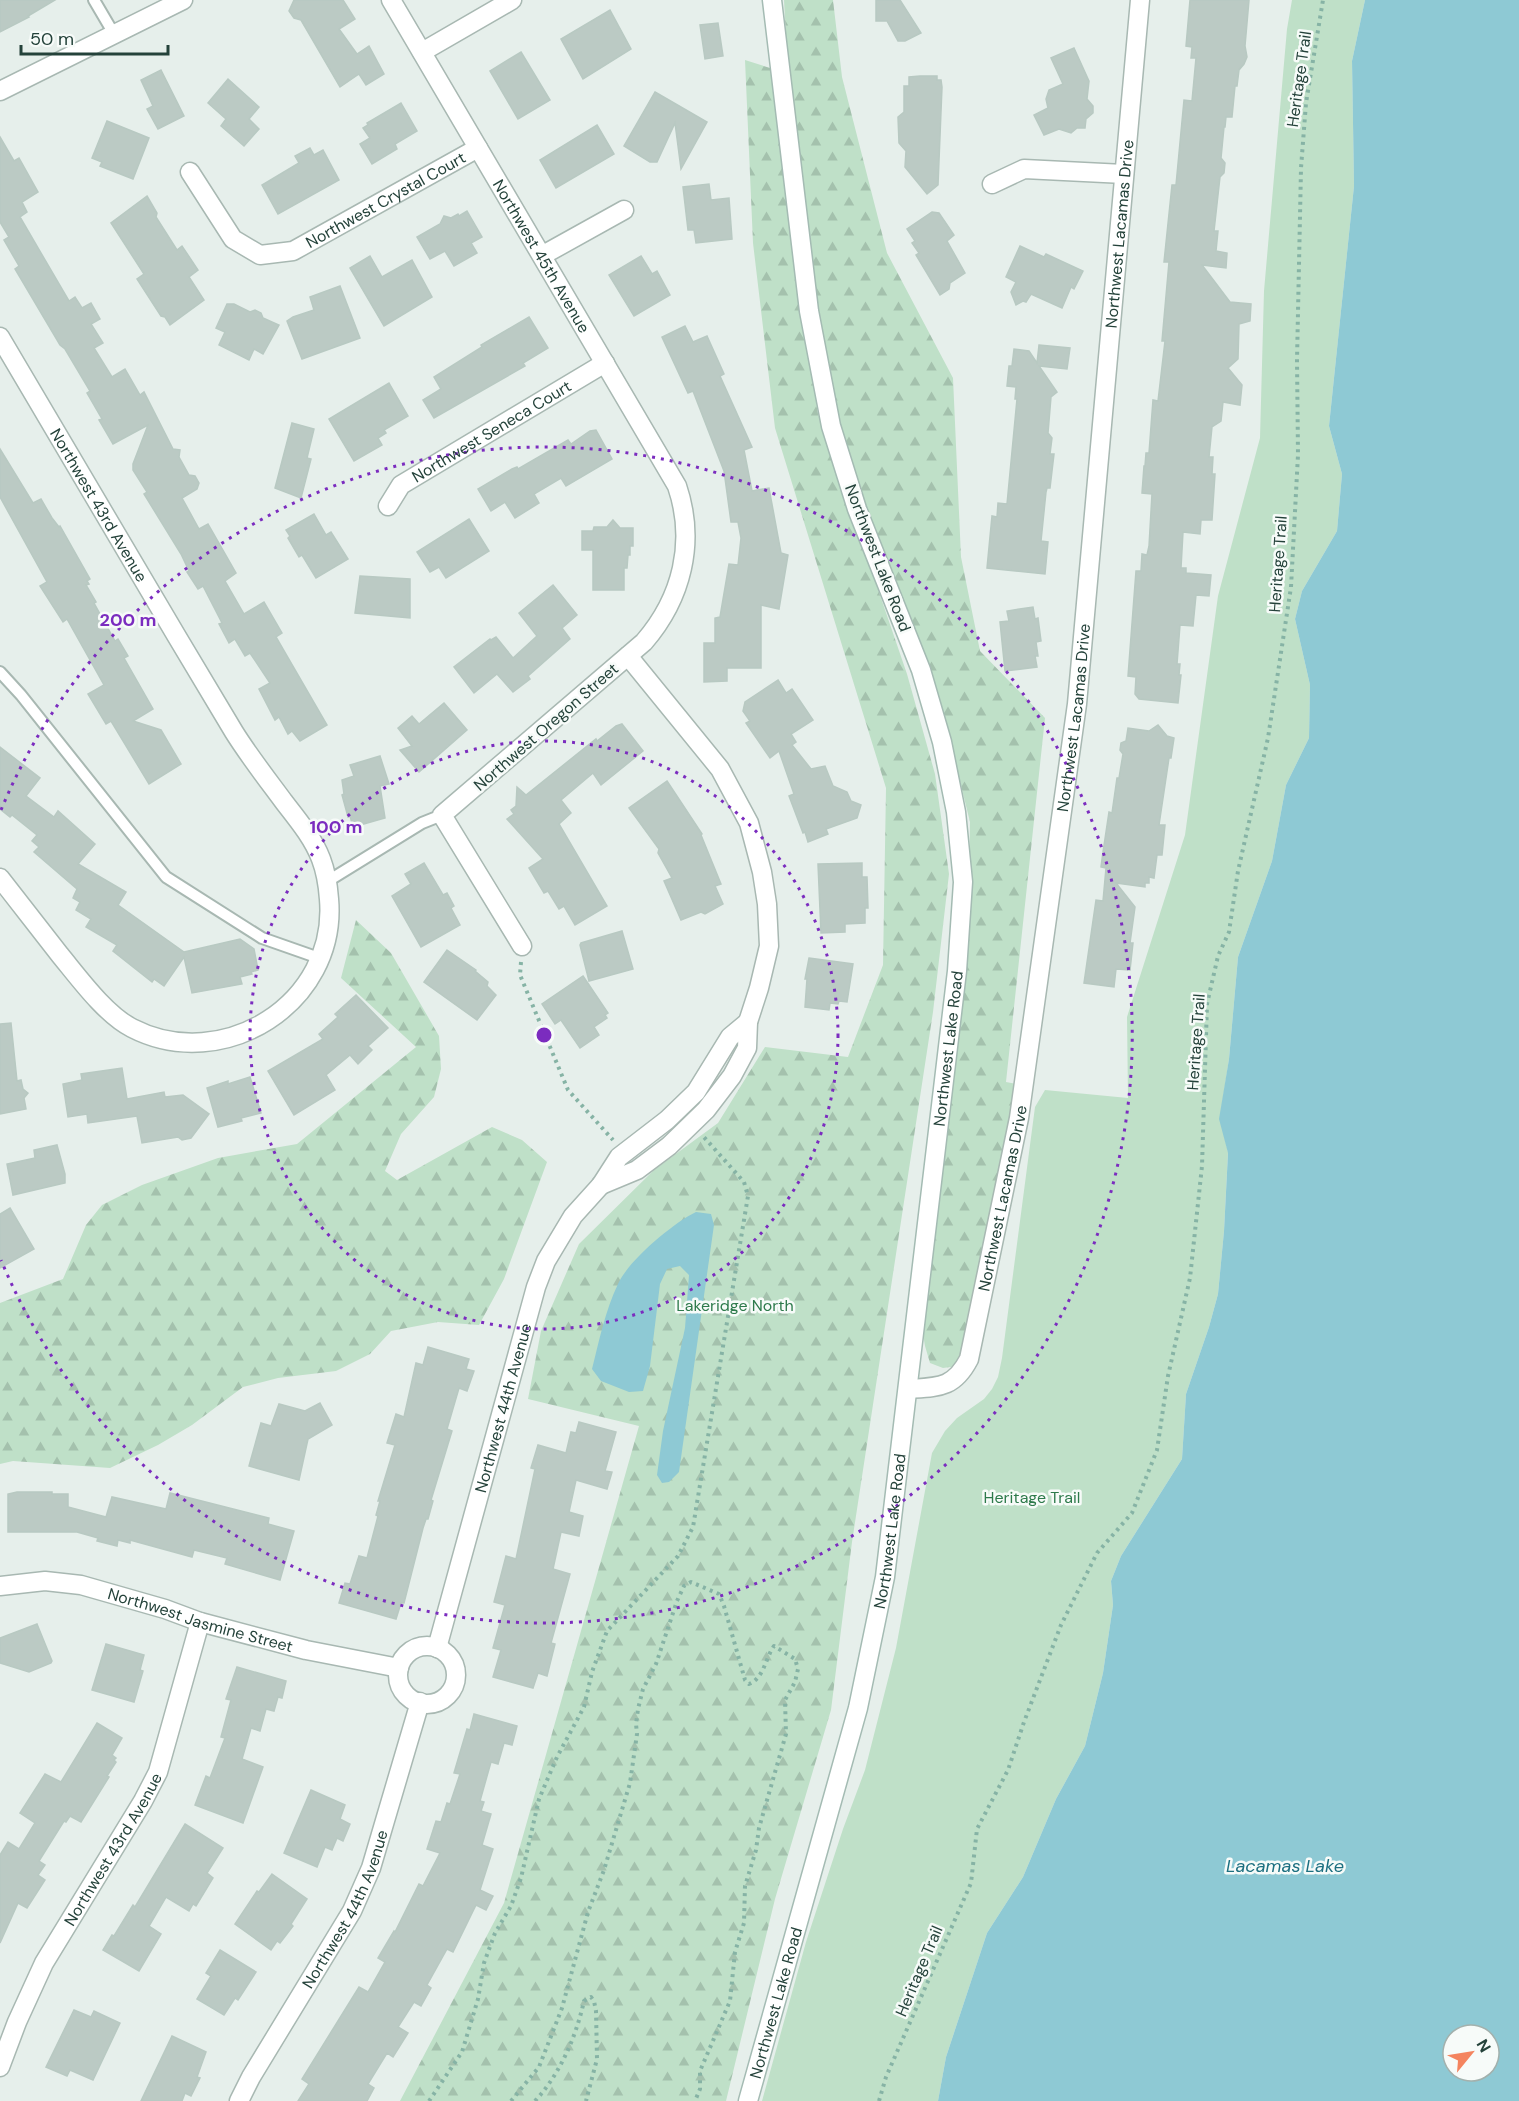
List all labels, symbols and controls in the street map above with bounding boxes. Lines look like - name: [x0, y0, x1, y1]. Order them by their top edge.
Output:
- scale bar: [21, 18, 168, 56]
- text: 50 m: [30, 27, 74, 51]
- street label: Heritage Trail: [1282, 30, 1316, 128]
- street label: Northwest Lacamas Drive: [1100, 139, 1138, 329]
- street label: Northwest Crystal Court: [302, 147, 469, 252]
- street label: Northwest 45th Avenue: [488, 175, 595, 337]
- street label: Northwest Seneca Court: [408, 375, 575, 487]
- street label: Northwest 43rd Avenue: [46, 424, 152, 586]
- street label: Northwest Lake Road: [840, 481, 916, 635]
- street label: Heritage Trail: [1264, 515, 1292, 613]
- text: 200 m: [100, 608, 156, 632]
- street label: Northwest Lacamas Drive: [1052, 623, 1095, 813]
- street label: Northwest Oregon Street: [469, 658, 623, 796]
- text: 100 m: [309, 815, 363, 839]
- street label: Northwest Lake Road: [928, 970, 967, 1128]
- street label: Heritage Trail: [1182, 993, 1210, 1091]
- centre of rings: [534, 1025, 554, 1045]
- street label: Northwest Lacamas Drive: [973, 1104, 1031, 1293]
- park label: Lakeridge North: [676, 1295, 794, 1316]
- street label: Northwest 44th Avenue: [470, 1321, 536, 1495]
- street label: Northwest Lake Road: [868, 1452, 910, 1611]
- park label: Heritage Trail: [984, 1487, 1080, 1508]
- street label: Northwest Jasmine Street: [105, 1583, 295, 1657]
- street label: Northwest 43rd Avenue: [59, 1769, 166, 1930]
- street label: Northwest 44th Avenue: [297, 1827, 392, 1992]
- water label: Lacamas Lake: [1226, 1854, 1344, 1878]
- street label: Heritage Trail: [890, 1922, 948, 2020]
- street label: Northwest Lake Road: [744, 1925, 807, 2081]
- north arrow: [1441, 2023, 1501, 2083]
- text: N: [1472, 2035, 1496, 2056]

